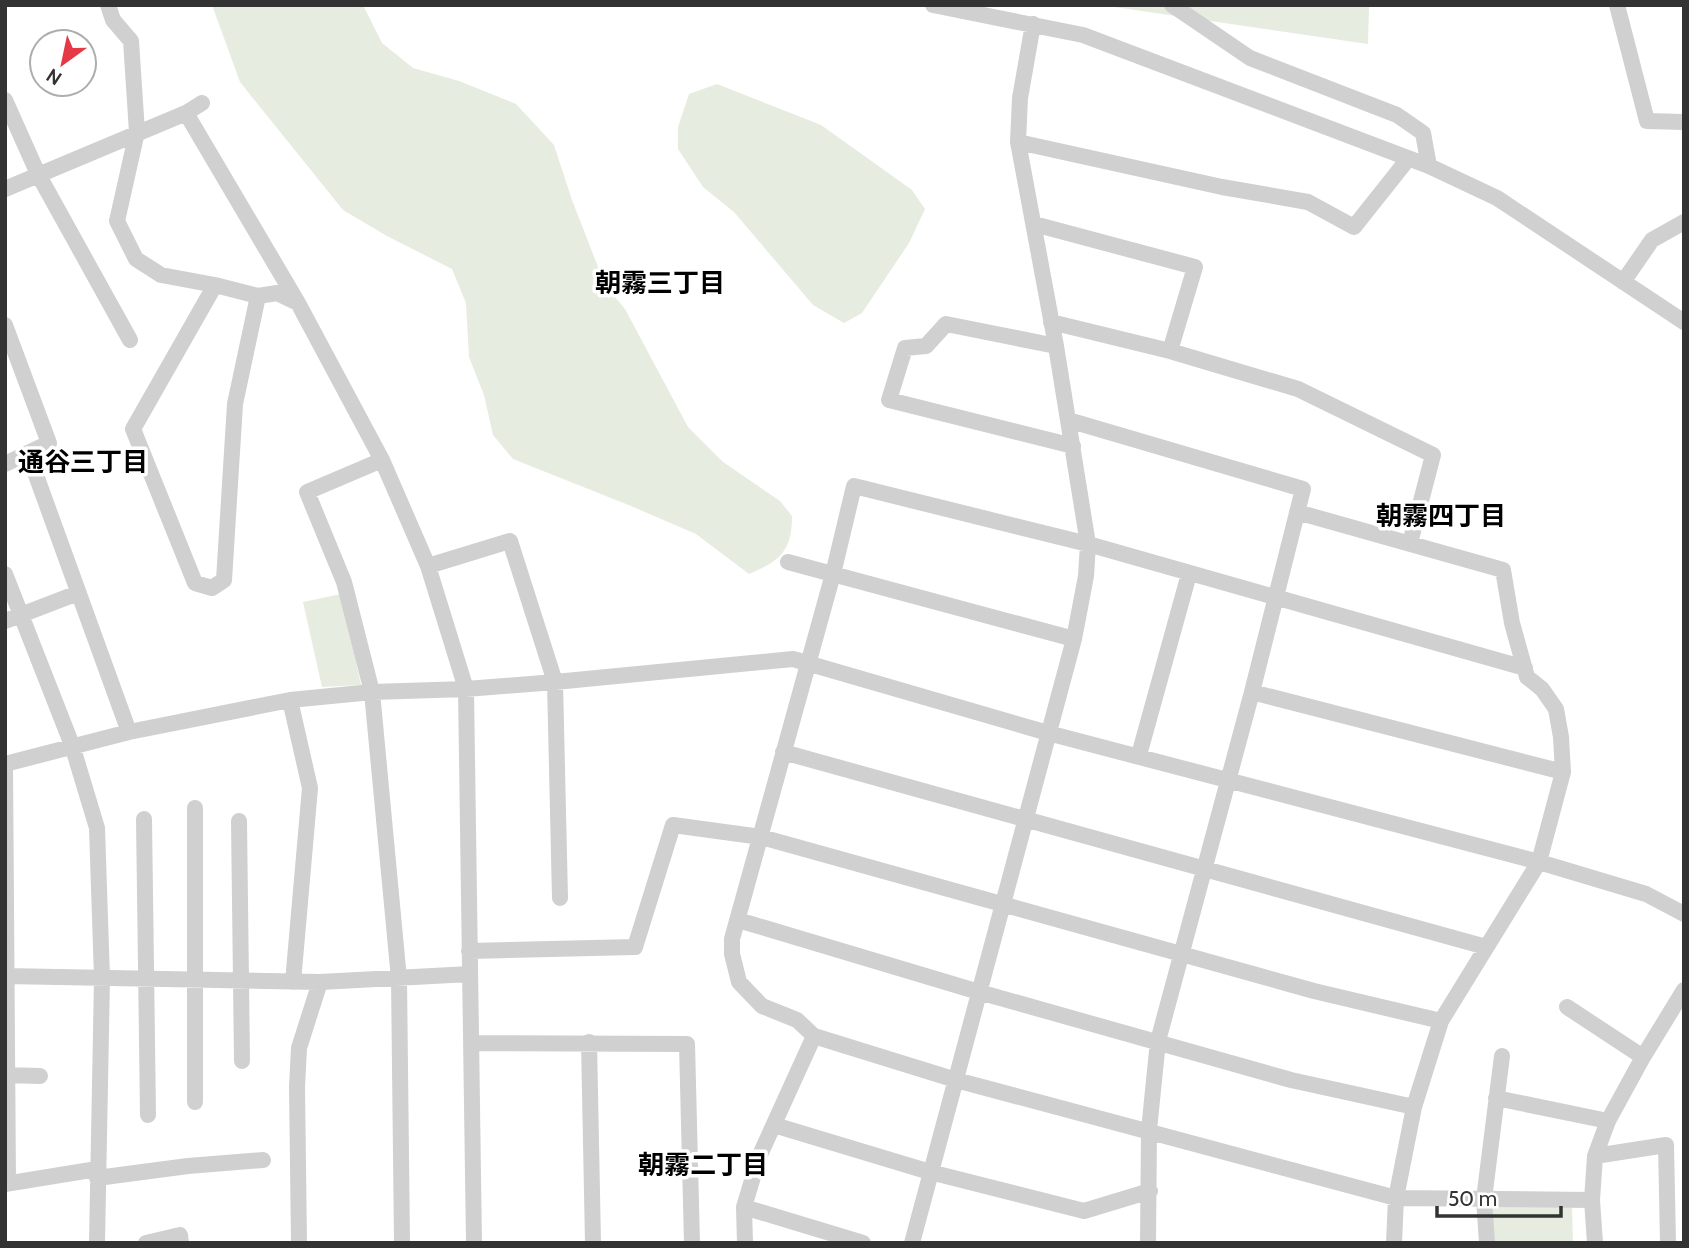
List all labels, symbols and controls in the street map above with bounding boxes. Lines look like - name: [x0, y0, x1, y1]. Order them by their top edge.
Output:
- north arrow: [28, 28, 98, 98]
- text: N: [42, 64, 66, 90]
- district label: 朝霧三丁目: [595, 267, 725, 299]
- district label: 通谷三丁目: [18, 446, 148, 478]
- district label: 朝霧四丁目: [1376, 500, 1506, 532]
- district label: 朝霧二丁目: [638, 1149, 768, 1181]
- scale bar: [1437, 1174, 1561, 1218]
- text: 50 m: [1448, 1186, 1497, 1211]

